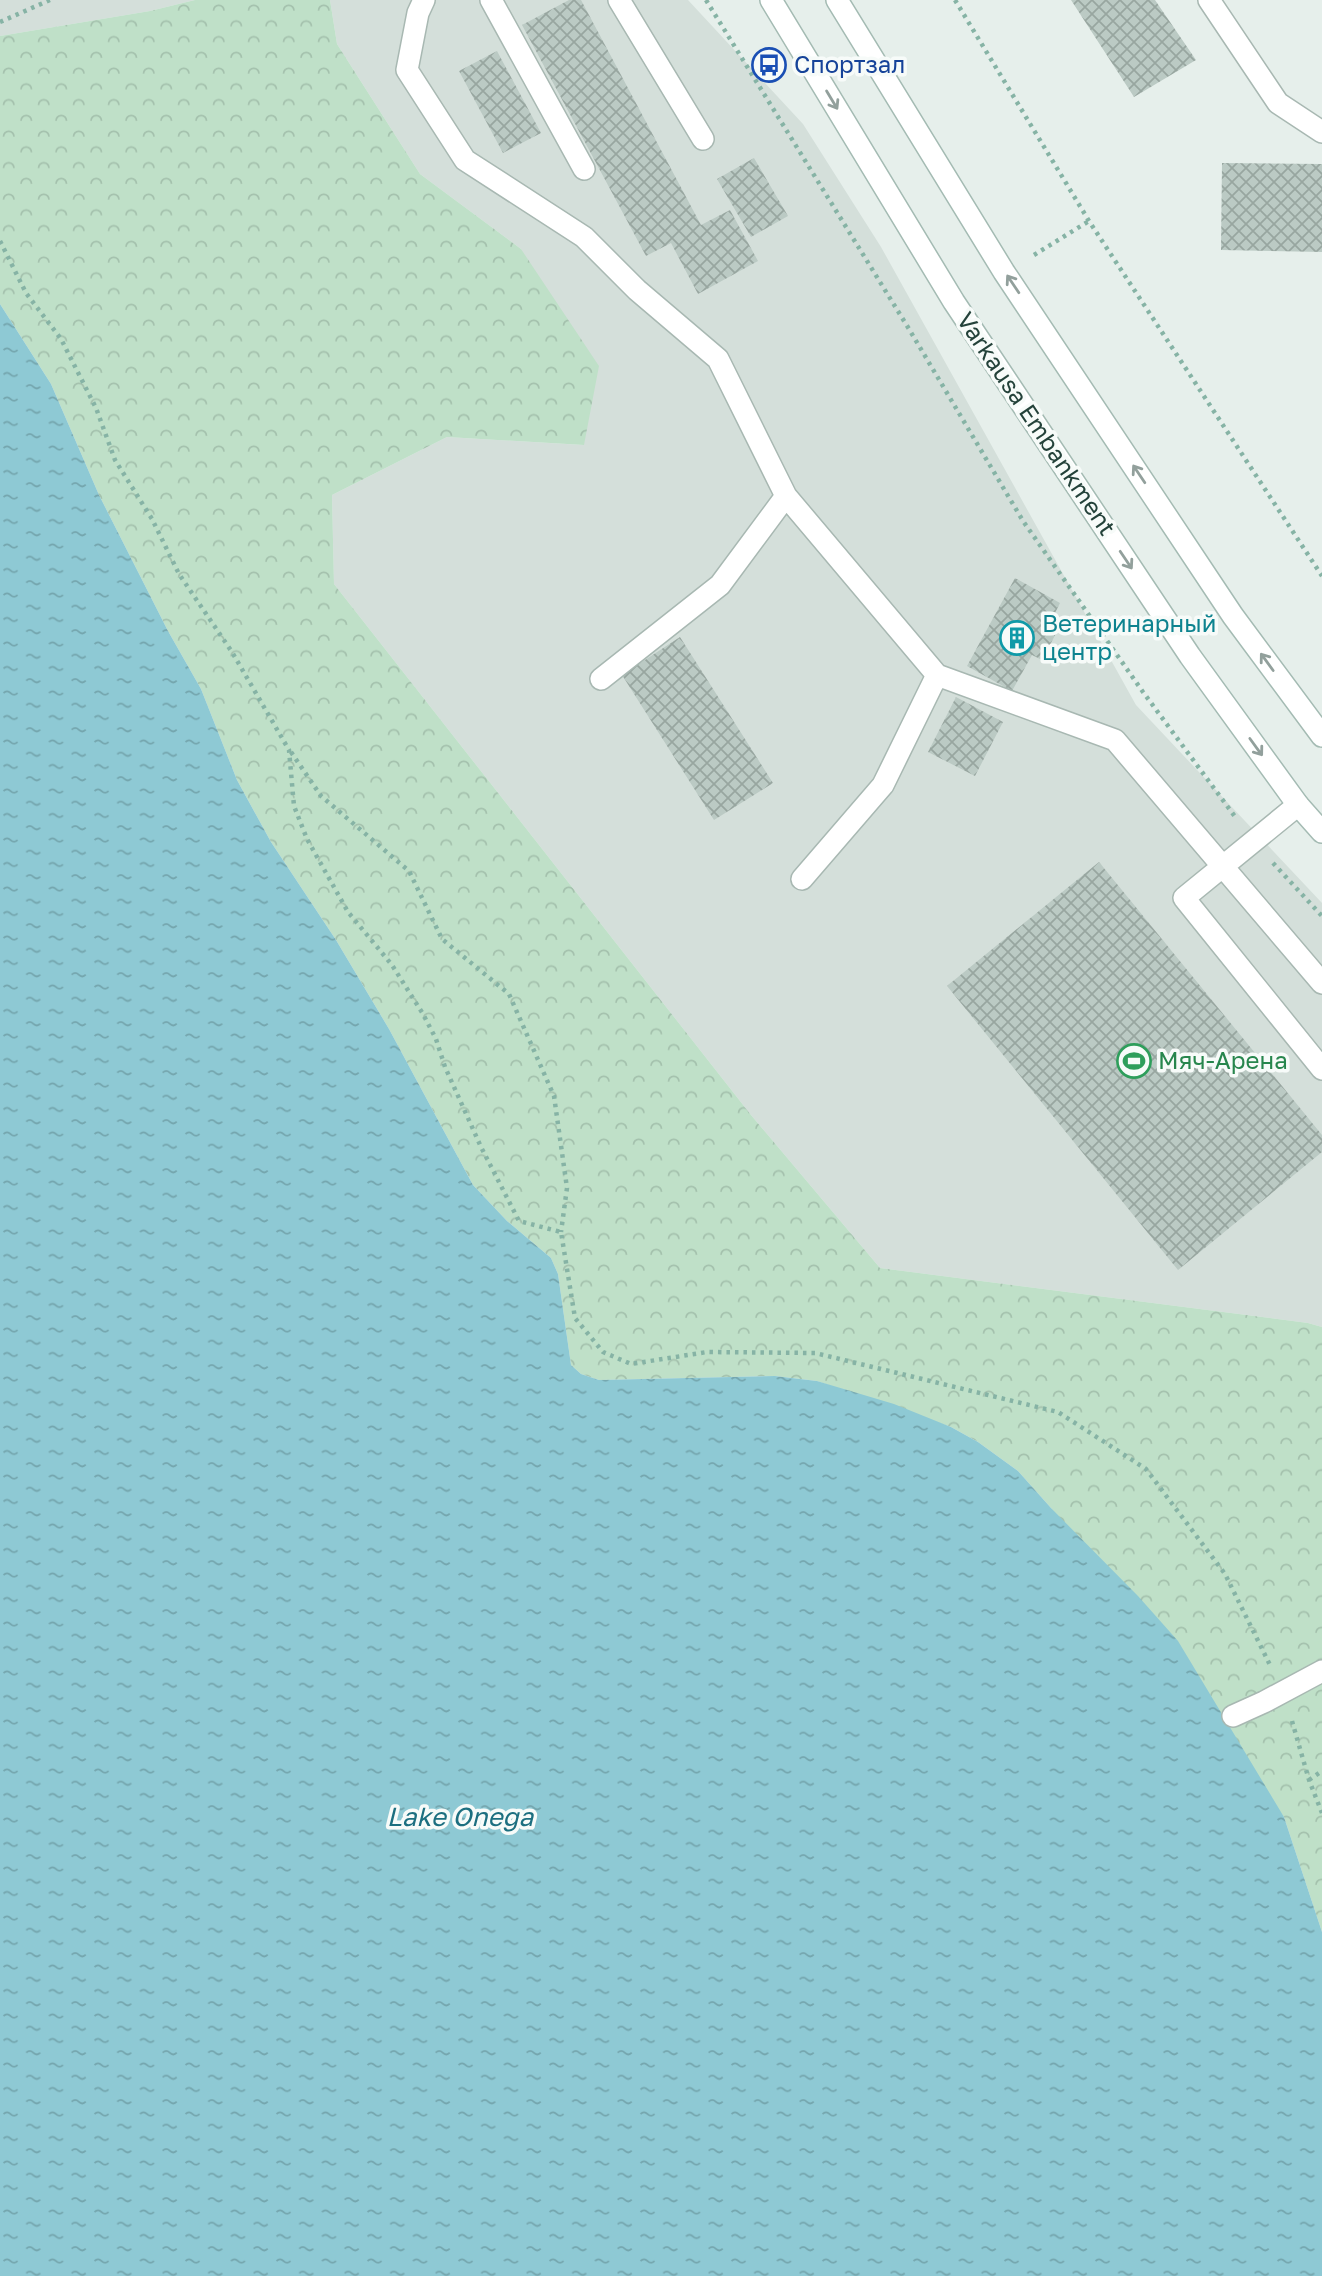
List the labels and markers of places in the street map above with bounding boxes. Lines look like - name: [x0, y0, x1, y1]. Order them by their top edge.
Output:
- bus stop icon: Спортзал: [750, 46, 788, 84]
- place label: Спортзал: [794, 49, 905, 78]
- place label: Ветеринарный центр: [1042, 608, 1216, 665]
- building icon: Ветеринарный центр: [998, 619, 1036, 657]
- sports icon: Мяч-Арена: [1115, 1042, 1153, 1080]
- place label: Мяч-Арена: [1158, 1045, 1288, 1074]

